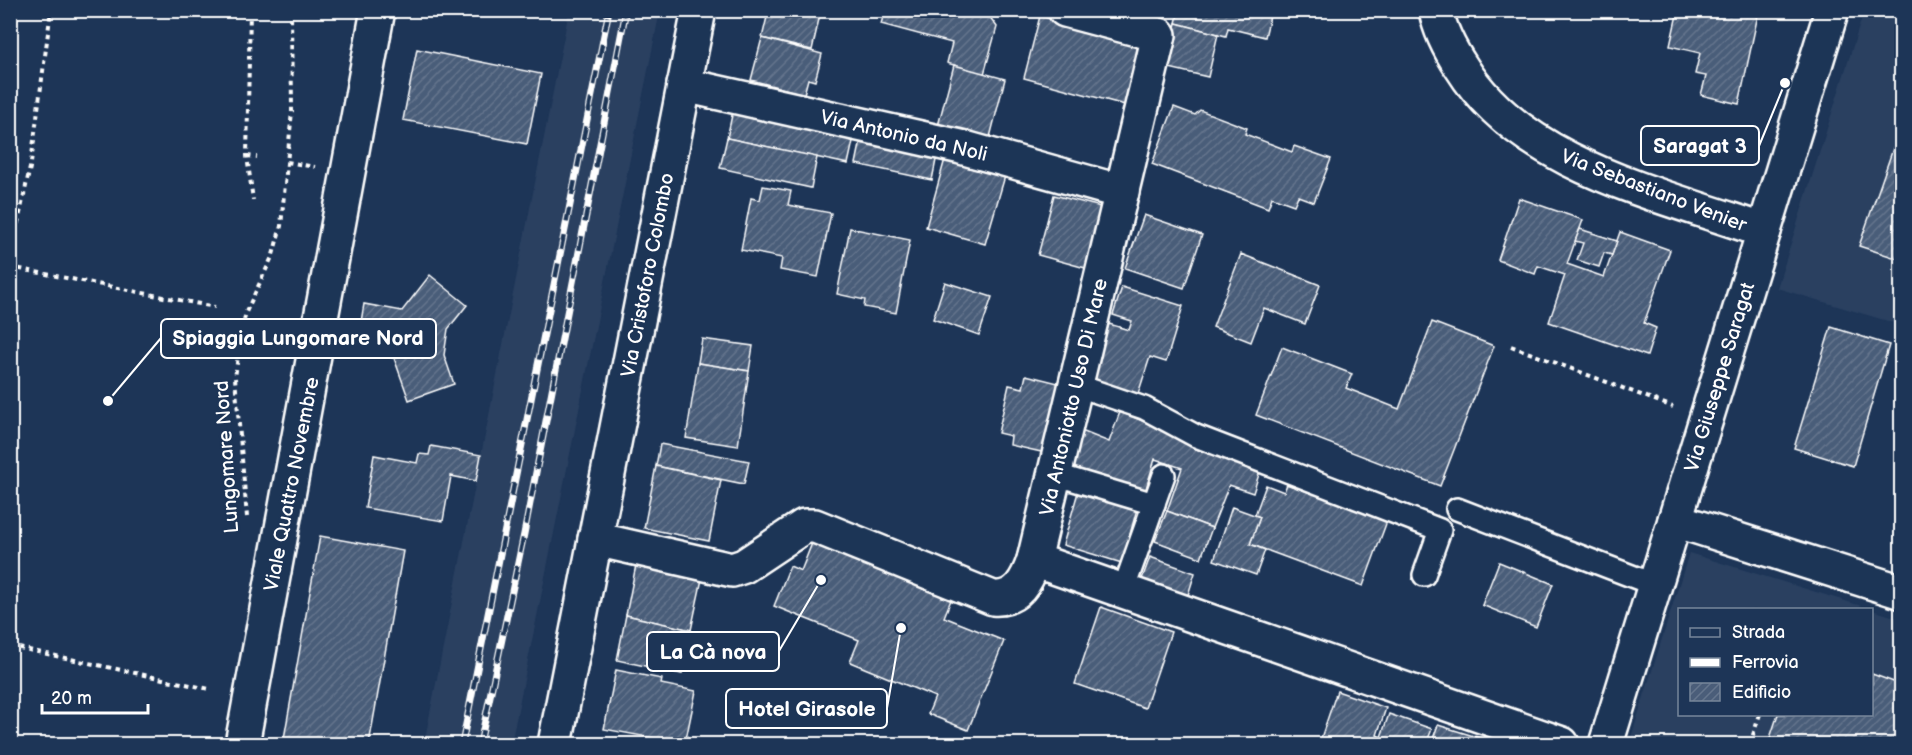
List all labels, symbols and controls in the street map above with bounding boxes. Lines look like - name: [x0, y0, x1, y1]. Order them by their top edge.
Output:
- street label: Via Antonio da Noli: [818, 105, 990, 167]
- callout: Saragat 3: [1641, 126, 1759, 165]
- text: Saragat 3: [1653, 134, 1747, 159]
- street label: Via Sebastiano Venier: [1557, 144, 1751, 238]
- street label: Via Cristoforo Colombo: [616, 171, 680, 379]
- street label: Via Antoniotto Uso Di Mare: [1035, 276, 1113, 518]
- street label: Via Giuseppe Saragat: [1680, 280, 1760, 475]
- callout: Spiaggia Lungomare Nord: [161, 319, 436, 358]
- text: Spiaggia Lungomare Nord: [172, 326, 424, 351]
- street label: Viale Quattro Novembre: [259, 375, 325, 593]
- street label: Lungomare Nord: [210, 380, 244, 534]
- legend: [1678, 608, 1873, 716]
- text: Strada: [1732, 622, 1785, 643]
- callout: La Cà nova: [647, 632, 779, 671]
- text: La Cà nova: [659, 640, 767, 665]
- text: Ferrovia: [1732, 652, 1799, 673]
- scale bar: [42, 677, 148, 715]
- text: Edificio: [1732, 682, 1791, 703]
- text: 20 m: [51, 688, 92, 709]
- callout: Hotel Girasole: [726, 689, 887, 728]
- text: Hotel Girasole: [738, 697, 876, 722]

